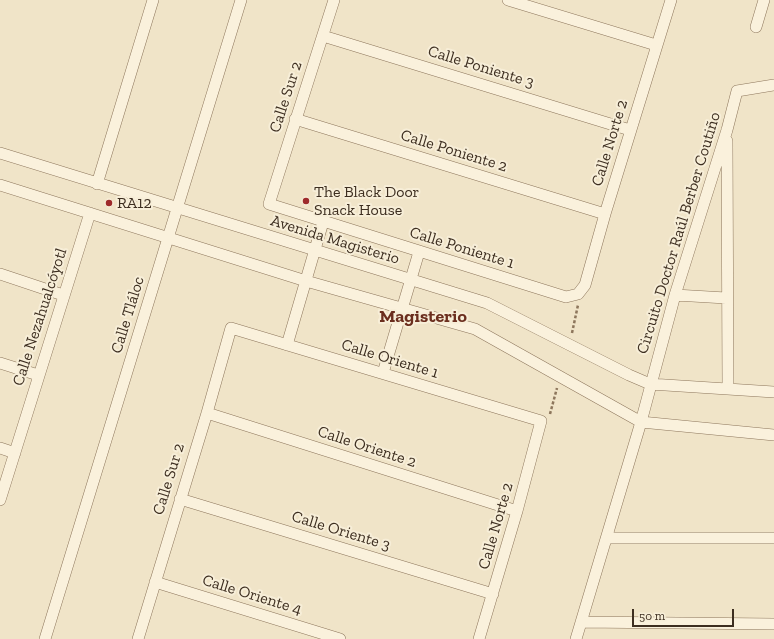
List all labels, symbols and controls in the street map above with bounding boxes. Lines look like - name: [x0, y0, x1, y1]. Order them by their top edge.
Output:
- street label: Calle Poniente 3: [426, 42, 536, 92]
- street label: Calle Sur 2: [265, 59, 307, 135]
- street label: Calle Norte 2: [588, 97, 632, 189]
- street label: Circuito Doctor Raúl Berber Coutiño: [633, 110, 725, 356]
- street label: Calle Poniente 2: [398, 126, 510, 176]
- place label: The Black Door Snack House: [314, 182, 419, 220]
- place label: RA12: [117, 193, 152, 213]
- marker: The Black Door Snack House: [301, 196, 311, 206]
- marker: RA12: [104, 198, 114, 208]
- street label: Avenida Magisterio: [268, 211, 402, 269]
- street label: Calle Poniente 1: [407, 223, 517, 273]
- street label: Calle Nezahualcóyotl: [9, 246, 71, 388]
- street label: Calle Tláloc: [107, 274, 149, 356]
- district label: Magisterio: [379, 306, 467, 328]
- street label: Calle Oriente 1: [339, 335, 441, 383]
- street label: Calle Oriente 2: [315, 422, 419, 472]
- street label: Calle Sur 2: [149, 441, 189, 517]
- street label: Calle Norte 2: [474, 480, 518, 572]
- street label: Calle Oriente 3: [289, 507, 393, 555]
- street label: Calle Oriente 4: [200, 571, 304, 619]
- scale bar: [634, 601, 736, 627]
- text: 50 m: [639, 609, 665, 623]

